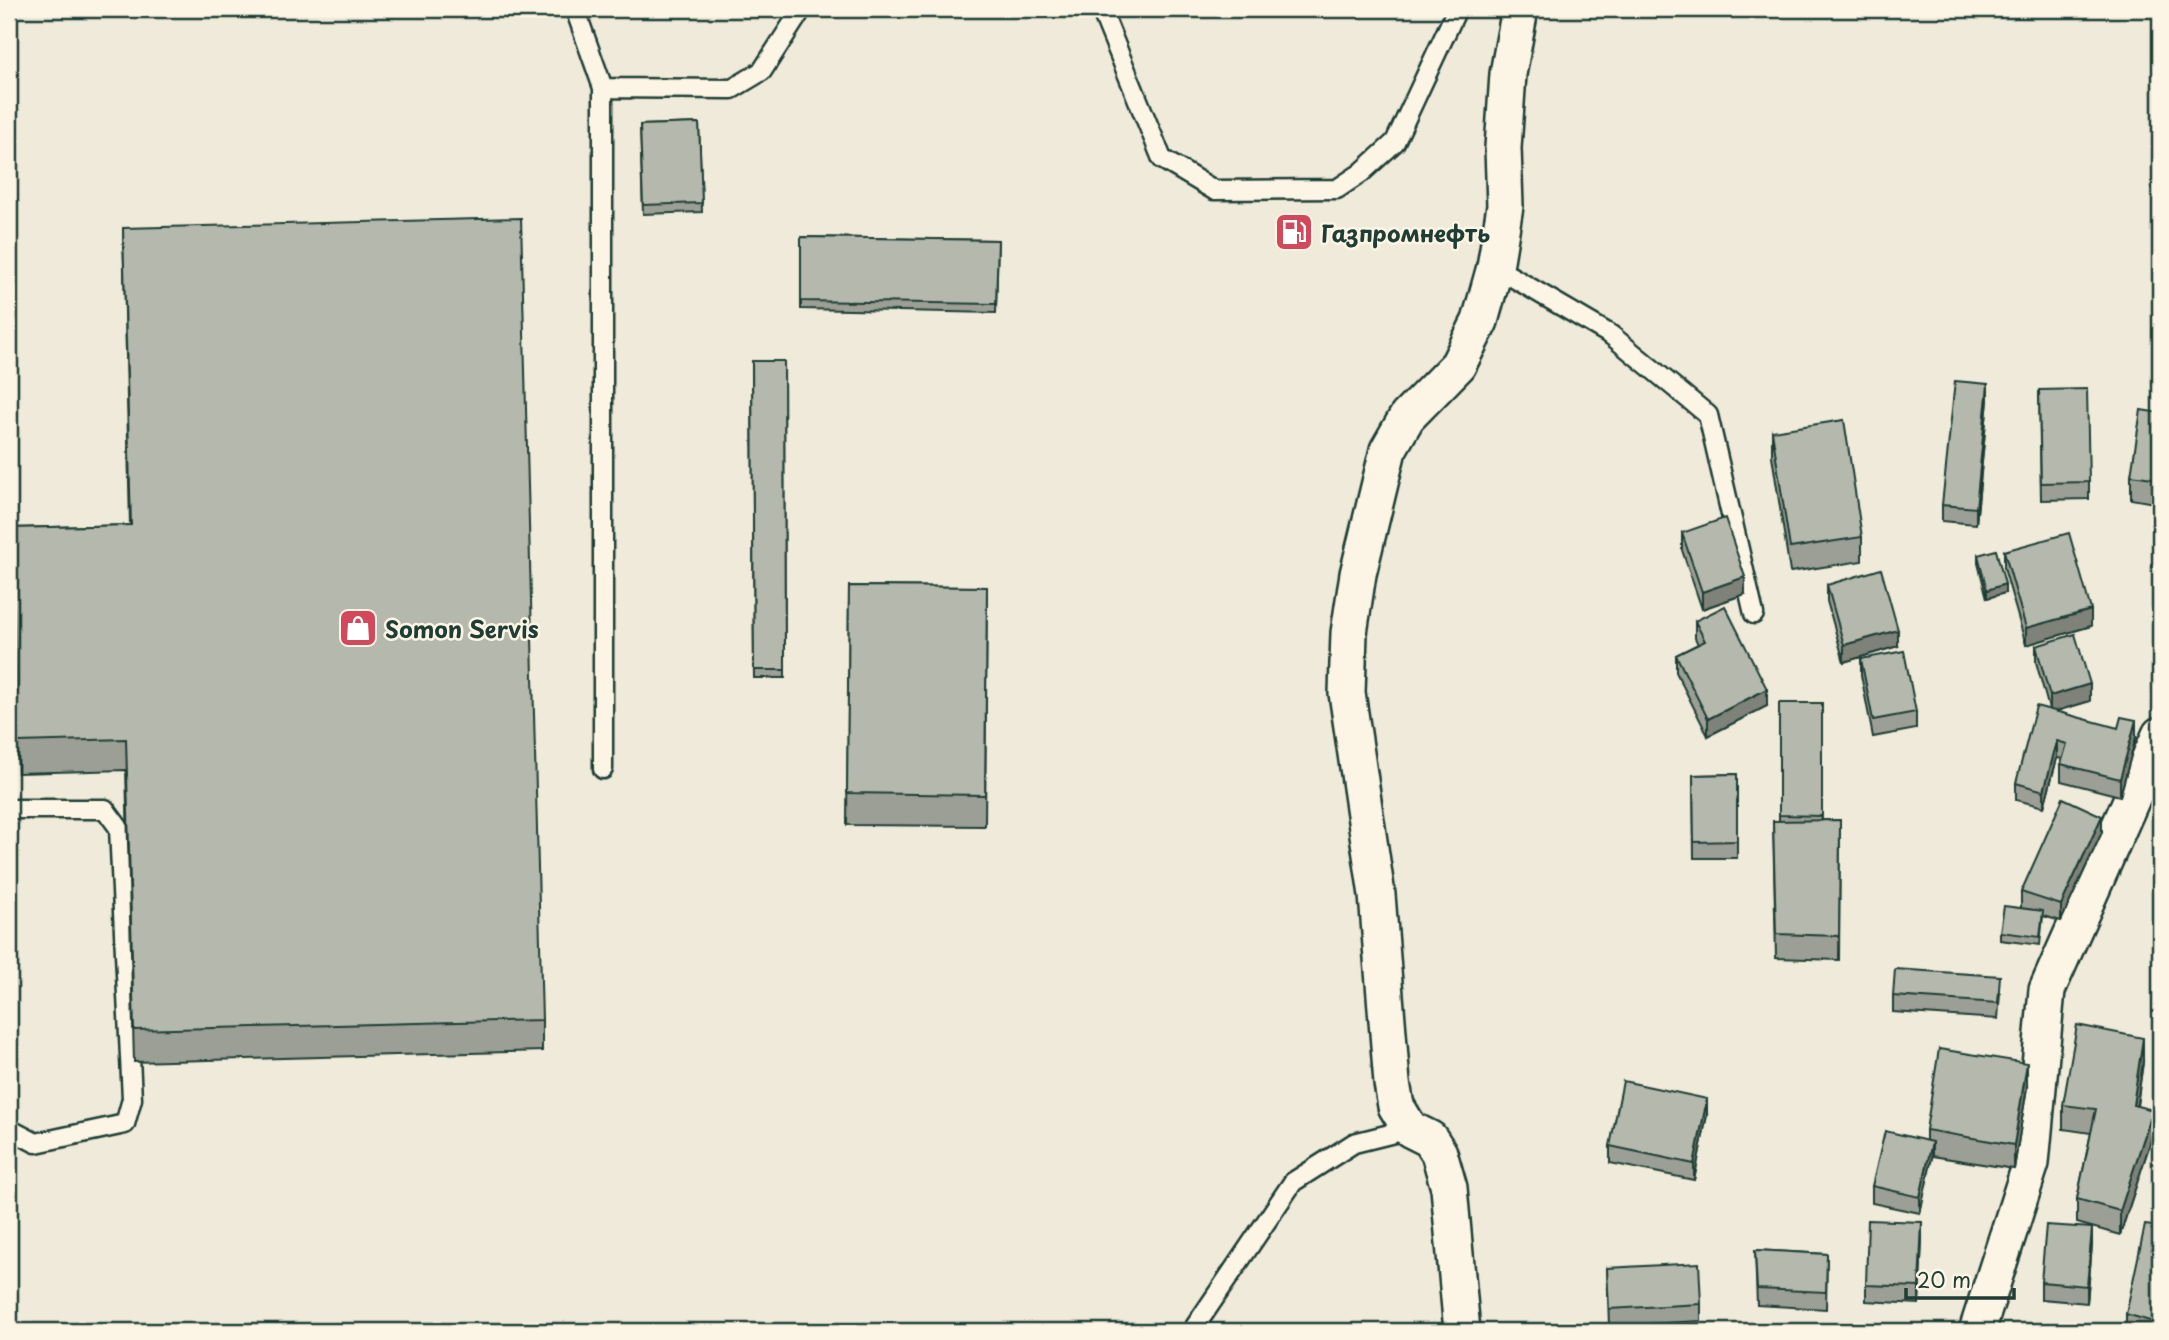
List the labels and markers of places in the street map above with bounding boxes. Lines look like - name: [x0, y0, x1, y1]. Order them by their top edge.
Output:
- fuel station icon: Газпромнефть: [1273, 211, 1315, 253]
- place label: Газпромнефть: [1321, 215, 1490, 250]
- shop icon: Somon Servis: [337, 607, 379, 649]
- place label: Somon Servis: [385, 611, 539, 646]

